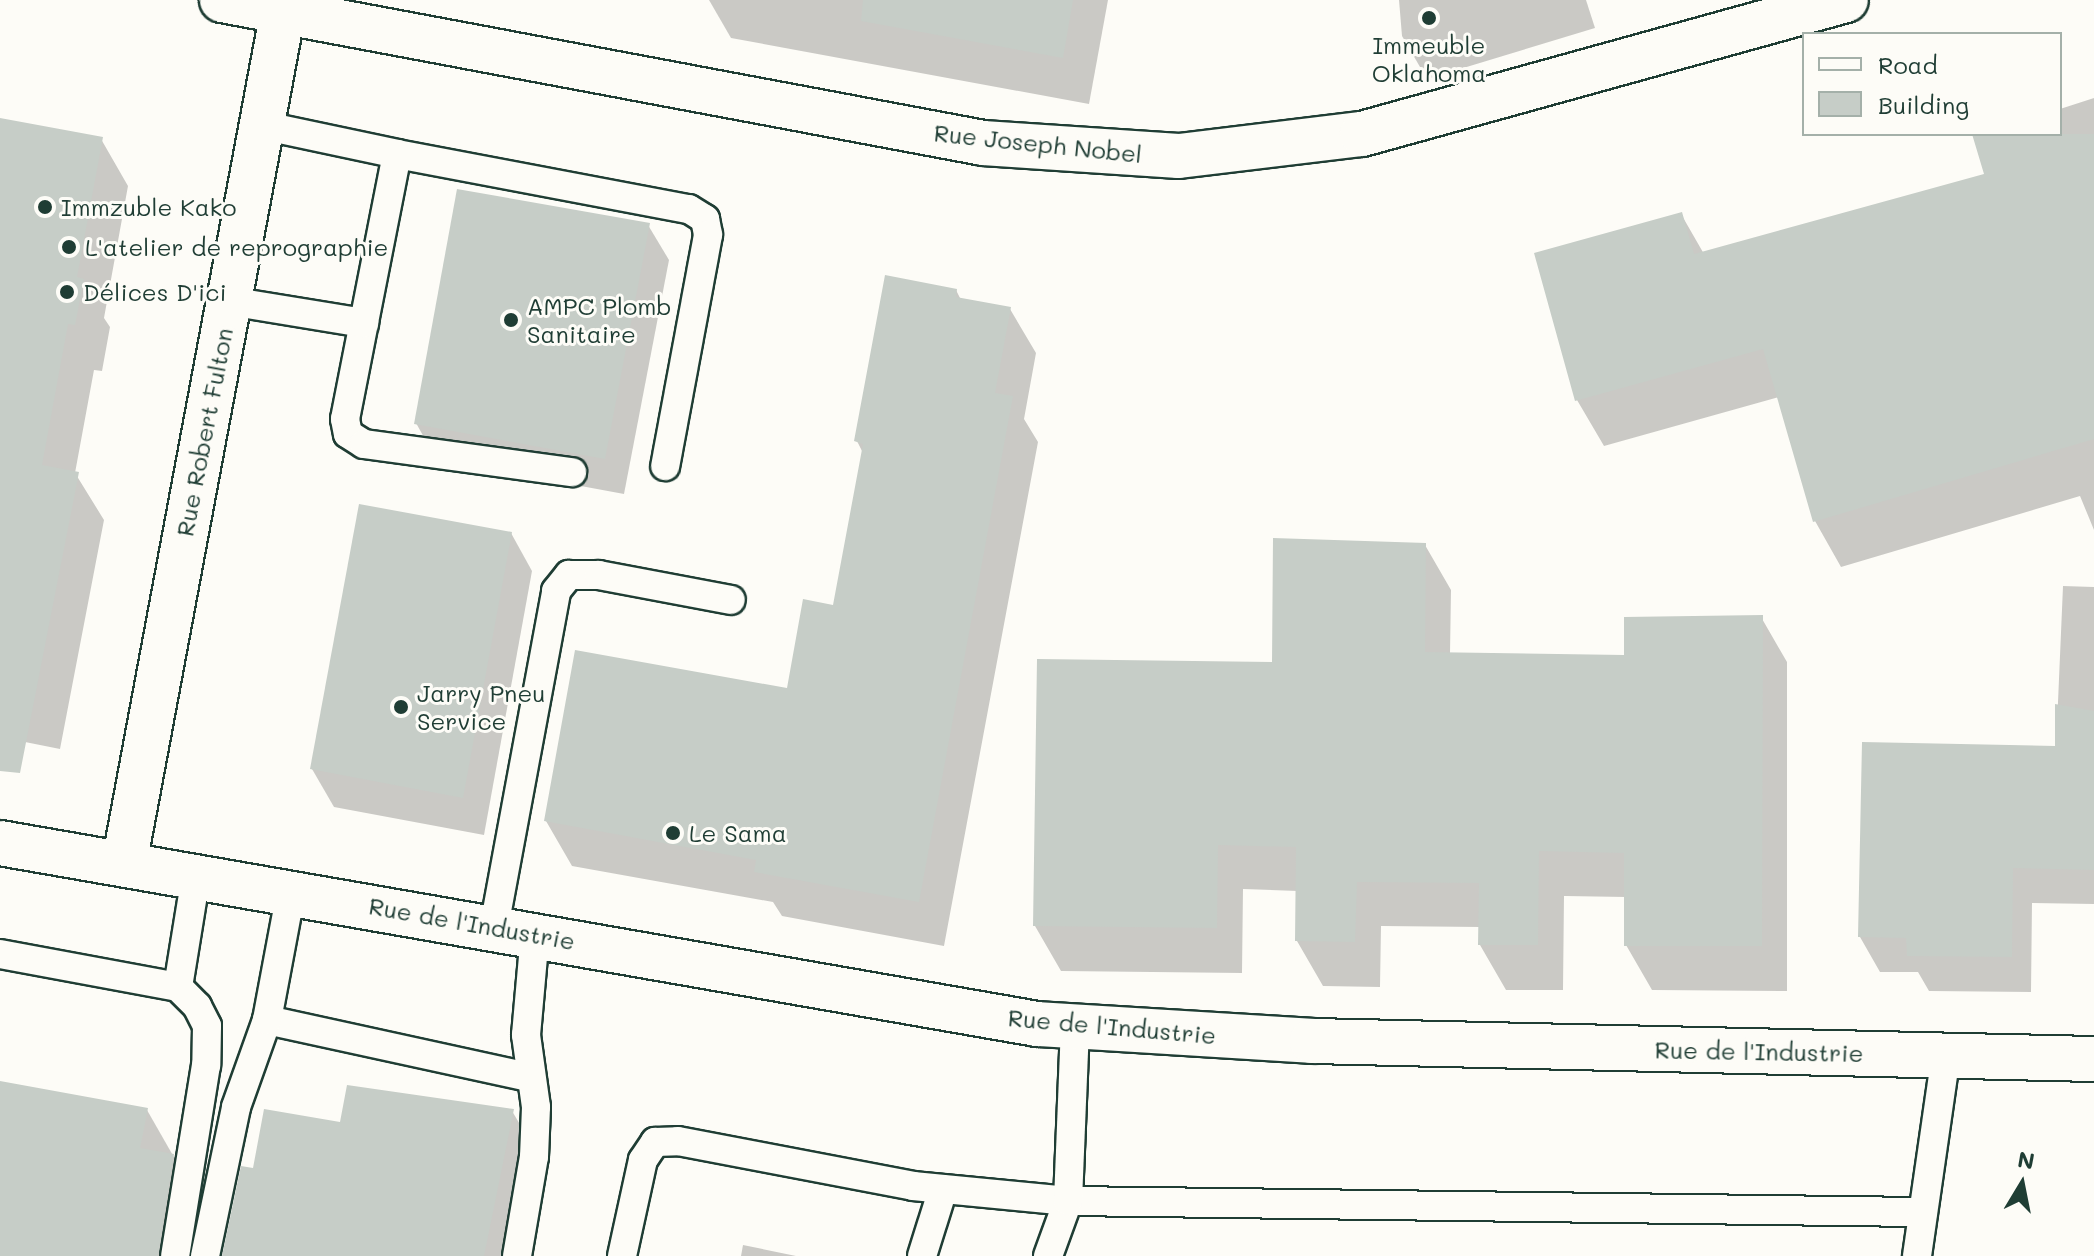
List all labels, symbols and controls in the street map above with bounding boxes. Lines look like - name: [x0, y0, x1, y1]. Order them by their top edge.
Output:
- marker: Immeuble Oklahoma: [1420, 9, 1438, 27]
- place label: Immeuble Oklahoma: [1372, 31, 1486, 87]
- legend: [1802, 32, 2062, 136]
- text: Road: [1878, 49, 1938, 80]
- text: Building: [1878, 89, 1969, 120]
- street label: Rue Joseph Nobel: [933, 118, 1143, 168]
- place label: Immzuble Kako: [61, 193, 237, 221]
- marker: Immzuble Kako: [36, 198, 54, 216]
- place label: L'atelier de reprographie: [85, 233, 388, 261]
- marker: L'atelier de reprographie: [60, 238, 78, 256]
- place label: Délices D'ici: [83, 278, 227, 306]
- marker: Délices D'ici: [58, 283, 76, 301]
- place label: AMPC Plomb Sanitaire: [527, 292, 672, 348]
- marker: AMPC Plomb Sanitaire: [502, 311, 520, 329]
- street label: Rue Robert Fulton: [170, 325, 238, 539]
- place label: Jarry Pneu Service: [417, 679, 545, 735]
- marker: Jarry Pneu Service: [392, 698, 410, 716]
- place label: Le Sama: [689, 819, 787, 847]
- marker: Le Sama: [664, 824, 682, 842]
- street label: Rue de l'Industrie: [367, 891, 577, 955]
- street label: Rue de l'Industrie: [1007, 1003, 1217, 1049]
- street label: Rue de l'Industrie: [1654, 1035, 1864, 1067]
- north arrow: [1982, 1144, 2062, 1224]
- text: N: [2016, 1144, 2037, 1176]

